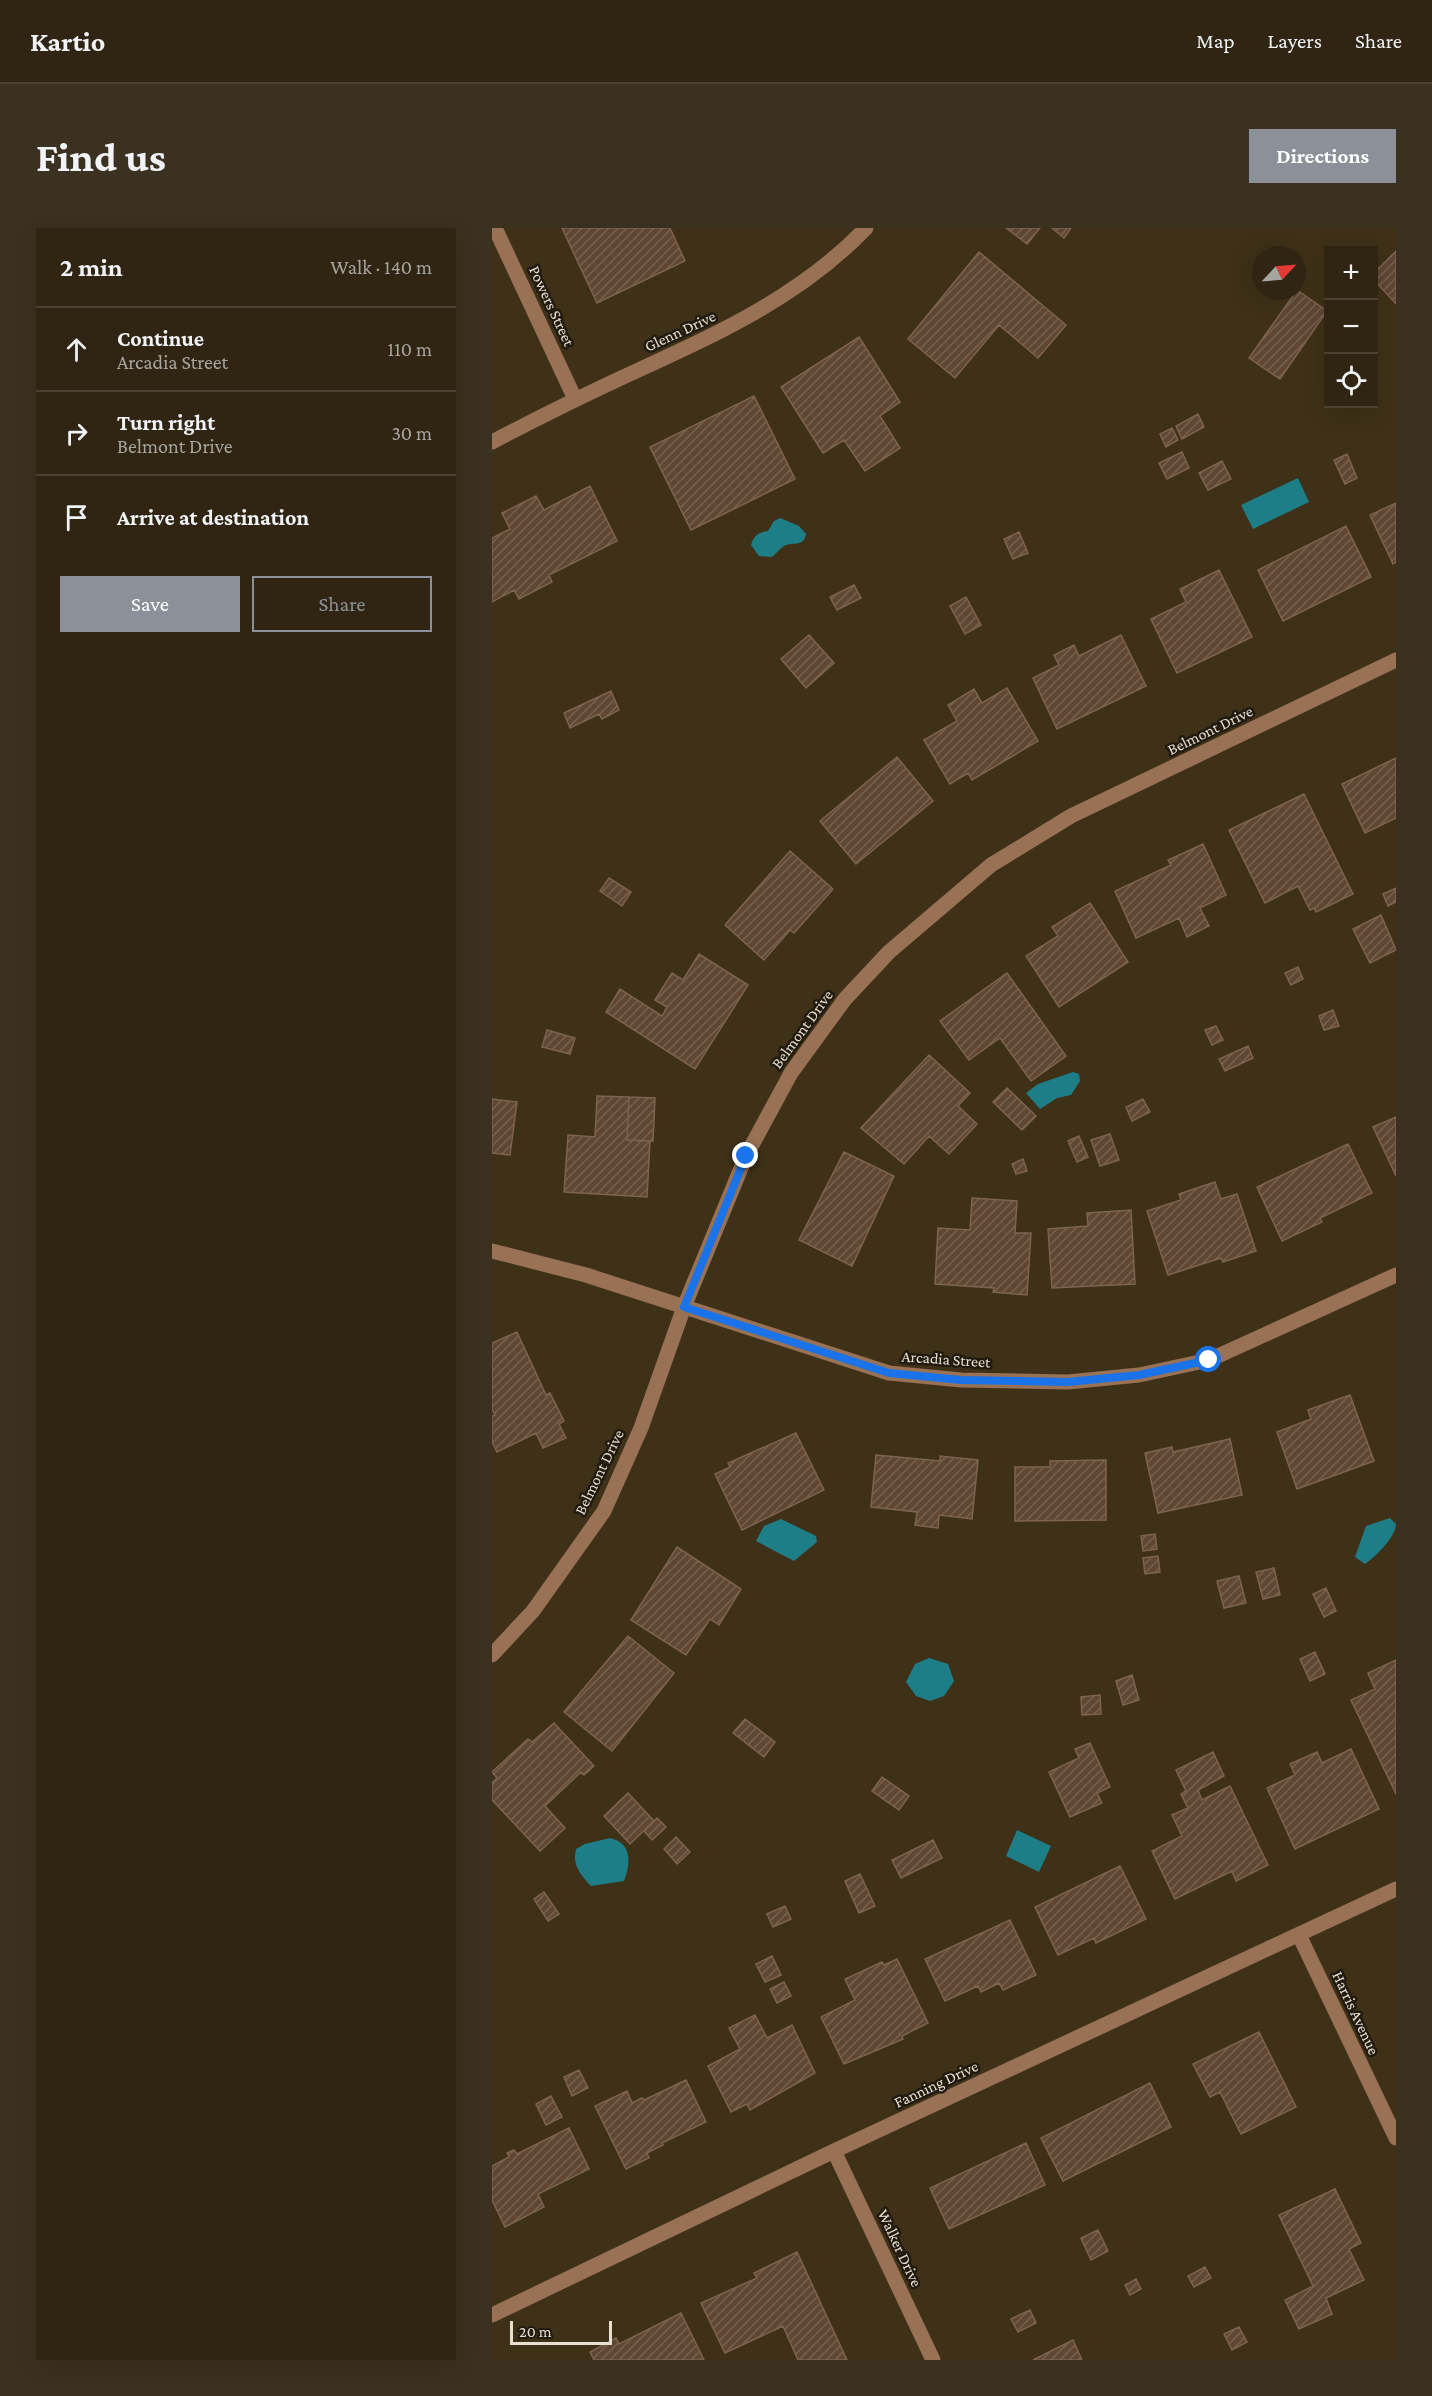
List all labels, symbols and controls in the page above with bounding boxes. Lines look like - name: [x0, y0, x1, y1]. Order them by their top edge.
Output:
- text: Kartio: [30, 26, 105, 57]
- text: Map: [1196, 29, 1235, 53]
- text: Layers: [1268, 29, 1322, 53]
- text: Share: [1355, 29, 1402, 53]
- button: Directions: [1249, 129, 1396, 183]
- text: Find us: [36, 133, 166, 180]
- north arrow: [1252, 246, 1306, 300]
- map controls: [1324, 246, 1378, 408]
- button: +: [1324, 246, 1378, 300]
- text: 2 min: [60, 253, 123, 282]
- text: Walk · 140 m: [330, 256, 432, 278]
- street label: Powers Street: [526, 263, 578, 349]
- button: −: [1324, 300, 1378, 354]
- street label: Glenn Drive: [642, 307, 718, 355]
- text: Continue: [117, 326, 204, 351]
- icon: ahead: [60, 333, 93, 366]
- text: 110 m: [388, 338, 432, 360]
- text: Arcadia Street: [117, 351, 228, 373]
- button: locate: [1324, 354, 1378, 408]
- text: Turn right: [117, 410, 215, 435]
- icon: right: [60, 417, 93, 450]
- text: 30 m: [391, 422, 432, 444]
- text: Belmont Drive: [117, 435, 233, 457]
- icon: arrive: [60, 501, 93, 534]
- text: Arrive at destination: [117, 505, 309, 530]
- button: Save: [60, 576, 240, 632]
- button: Share: [252, 576, 432, 632]
- street label: Belmont Drive: [1165, 702, 1255, 758]
- street label: Belmont Drive: [768, 987, 836, 1071]
- route end: [732, 1142, 758, 1168]
- route start: [1195, 1346, 1221, 1372]
- street label: Arcadia Street: [901, 1347, 992, 1371]
- street label: Belmont Drive: [571, 1427, 627, 1517]
- street label: Harris Avenue: [1329, 1969, 1383, 2057]
- street label: Fanning Drive: [891, 2057, 981, 2112]
- street label: Walker Drive: [875, 2207, 925, 2289]
- scale bar: [510, 2318, 612, 2346]
- text: 20 m: [519, 2323, 552, 2340]

